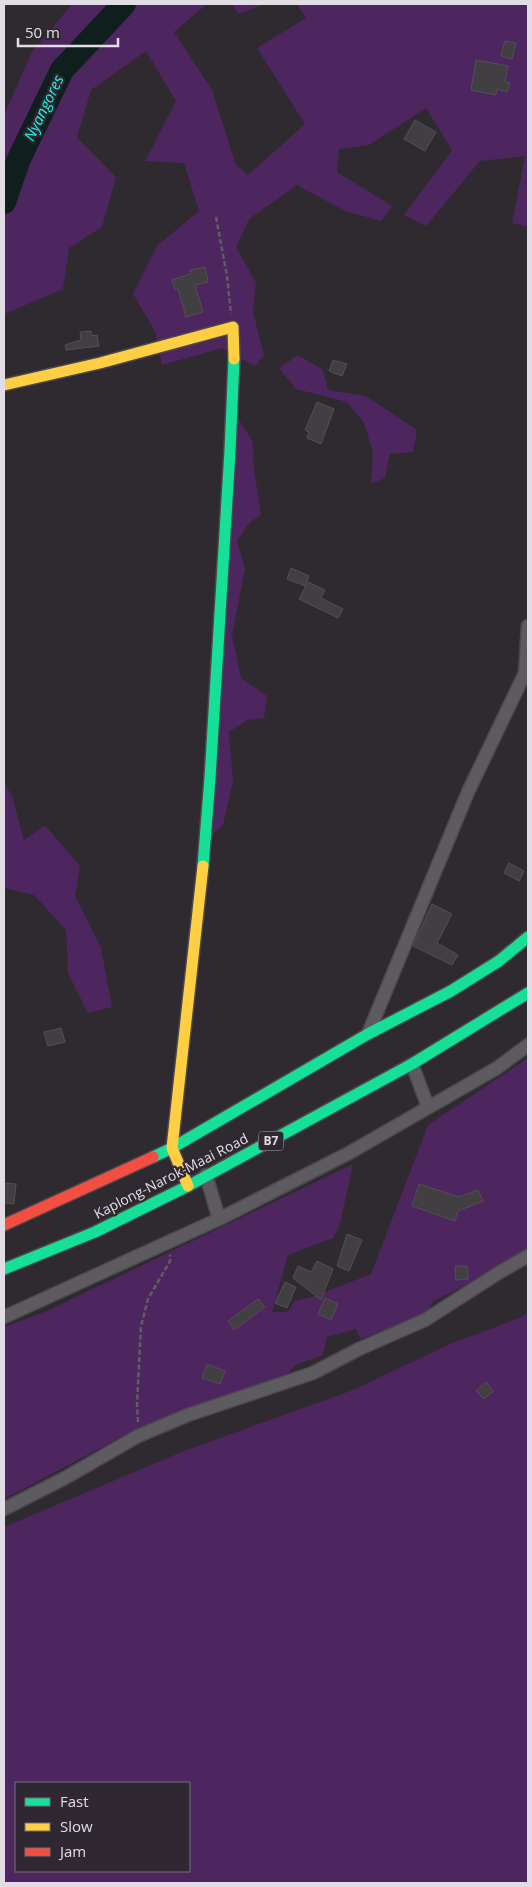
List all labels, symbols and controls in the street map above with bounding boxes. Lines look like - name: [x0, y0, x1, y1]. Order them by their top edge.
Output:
- scale bar: [18, 15, 118, 47]
- text: 50 m: [25, 22, 60, 42]
- water label: Nyangores: [19, 71, 68, 144]
- street label: Kaplong-Narok-Maai Road: [90, 1128, 251, 1223]
- road number: B7: [258, 1132, 284, 1150]
- legend: [15, 1782, 190, 1872]
- text: Fast: [60, 1791, 89, 1811]
- text: Slow: [60, 1816, 93, 1836]
- text: Jam: [58, 1841, 86, 1861]

